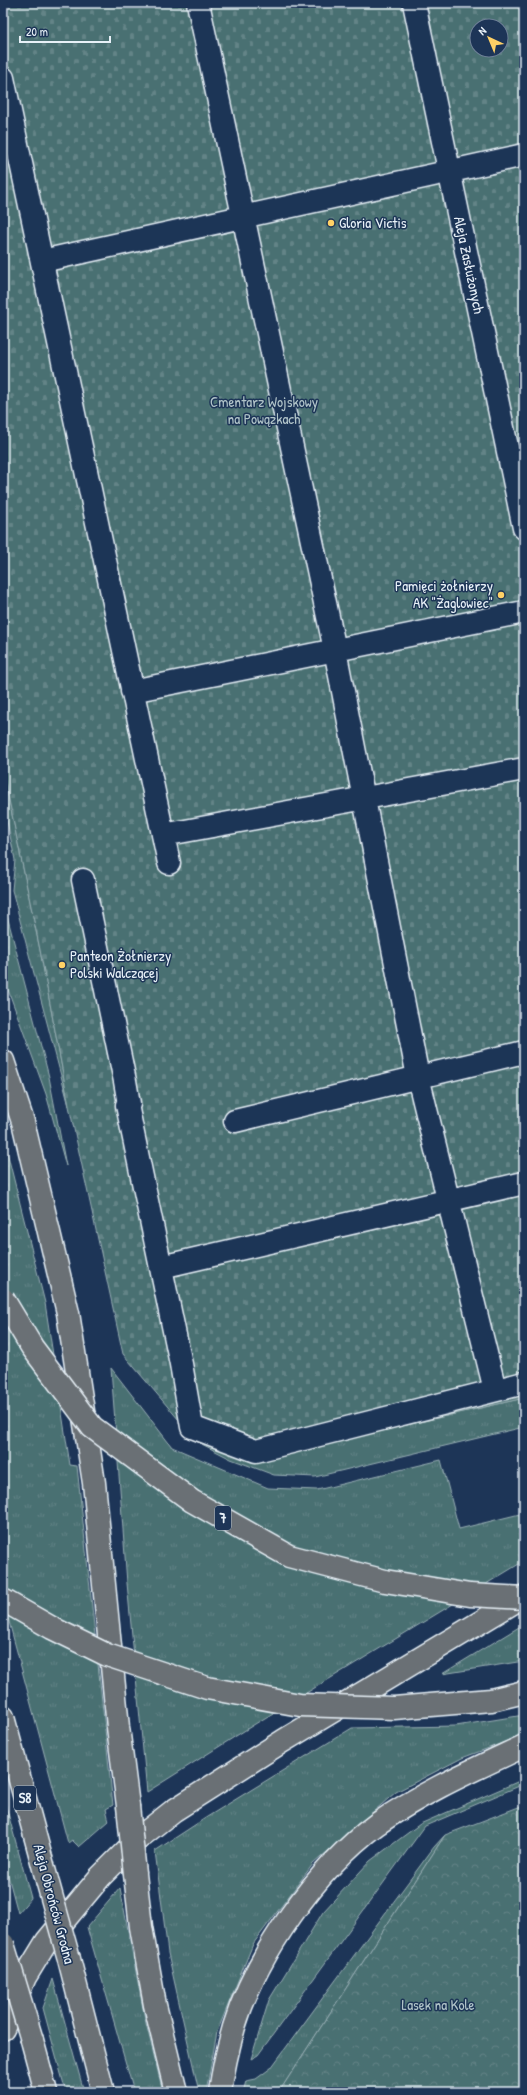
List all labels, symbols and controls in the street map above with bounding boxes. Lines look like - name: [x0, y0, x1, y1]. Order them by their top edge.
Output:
- scale bar: [20, 18, 110, 44]
- north arrow: [469, 18, 509, 58]
- text: 20 m: [26, 23, 48, 40]
- text: N: [475, 24, 489, 38]
- place label: Gloria Victis: [339, 212, 407, 233]
- street label: Aleja Zasłużonych: [449, 214, 490, 315]
- marker: Gloria Victis: [326, 218, 336, 228]
- park label: Cmentarz Wojskowy na Powązkach: [210, 391, 318, 429]
- place label: Pamięci żołnierzy AK "Żaglowiec": [395, 575, 493, 613]
- marker: Pamięci żołnierzy AK "Żaglowiec": [496, 590, 506, 600]
- place label: Panteon Żołnierzy Polski Walczącej: [70, 945, 171, 983]
- marker: Panteon Żołnierzy Polski Walczącej: [57, 960, 67, 970]
- road number: 7: [215, 1506, 231, 1530]
- road number: S8: [14, 1786, 36, 1810]
- street label: Aleja Obrońców Grodna: [28, 1842, 81, 1966]
- park label: Lasek na Kole: [402, 1994, 474, 2015]

